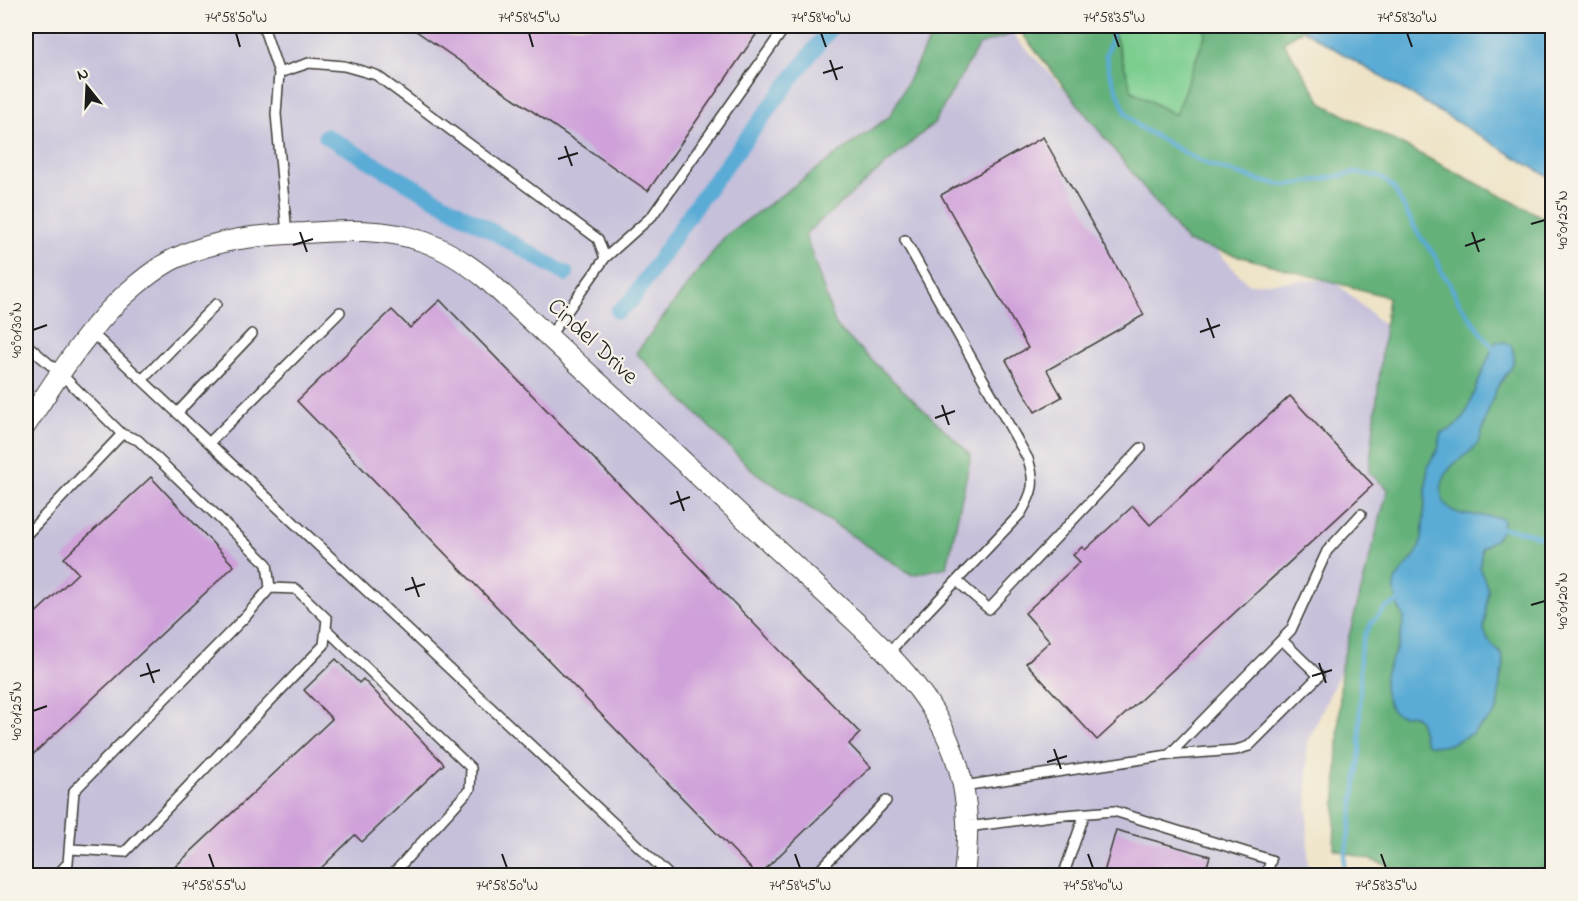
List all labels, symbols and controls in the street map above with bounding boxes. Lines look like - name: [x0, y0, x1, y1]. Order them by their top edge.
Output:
- text: 74°58'50"W: [205, 7, 267, 29]
- text: 74°58'45"W: [498, 7, 560, 29]
- text: 74°58'40"W: [791, 7, 851, 29]
- text: 74°58'35"W: [1083, 7, 1145, 29]
- text: 74°58'30"W: [1377, 7, 1437, 29]
- north arrow: [57, 57, 117, 117]
- text: N: [74, 61, 92, 88]
- text: 40°01'25"N: [1552, 190, 1574, 250]
- street label: Cindel Drive: [538, 290, 646, 394]
- text: 40°01'30"N: [6, 302, 28, 358]
- text: 40°01'20"N: [1552, 572, 1574, 630]
- text: 40°01'25"N: [6, 681, 28, 741]
- text: 74°58'55"W: [182, 875, 246, 897]
- text: 74°58'50"W: [476, 875, 538, 897]
- text: 74°58'45"W: [769, 875, 831, 897]
- text: 74°58'40"W: [1063, 875, 1123, 897]
- text: 74°58'35"W: [1355, 875, 1417, 897]

